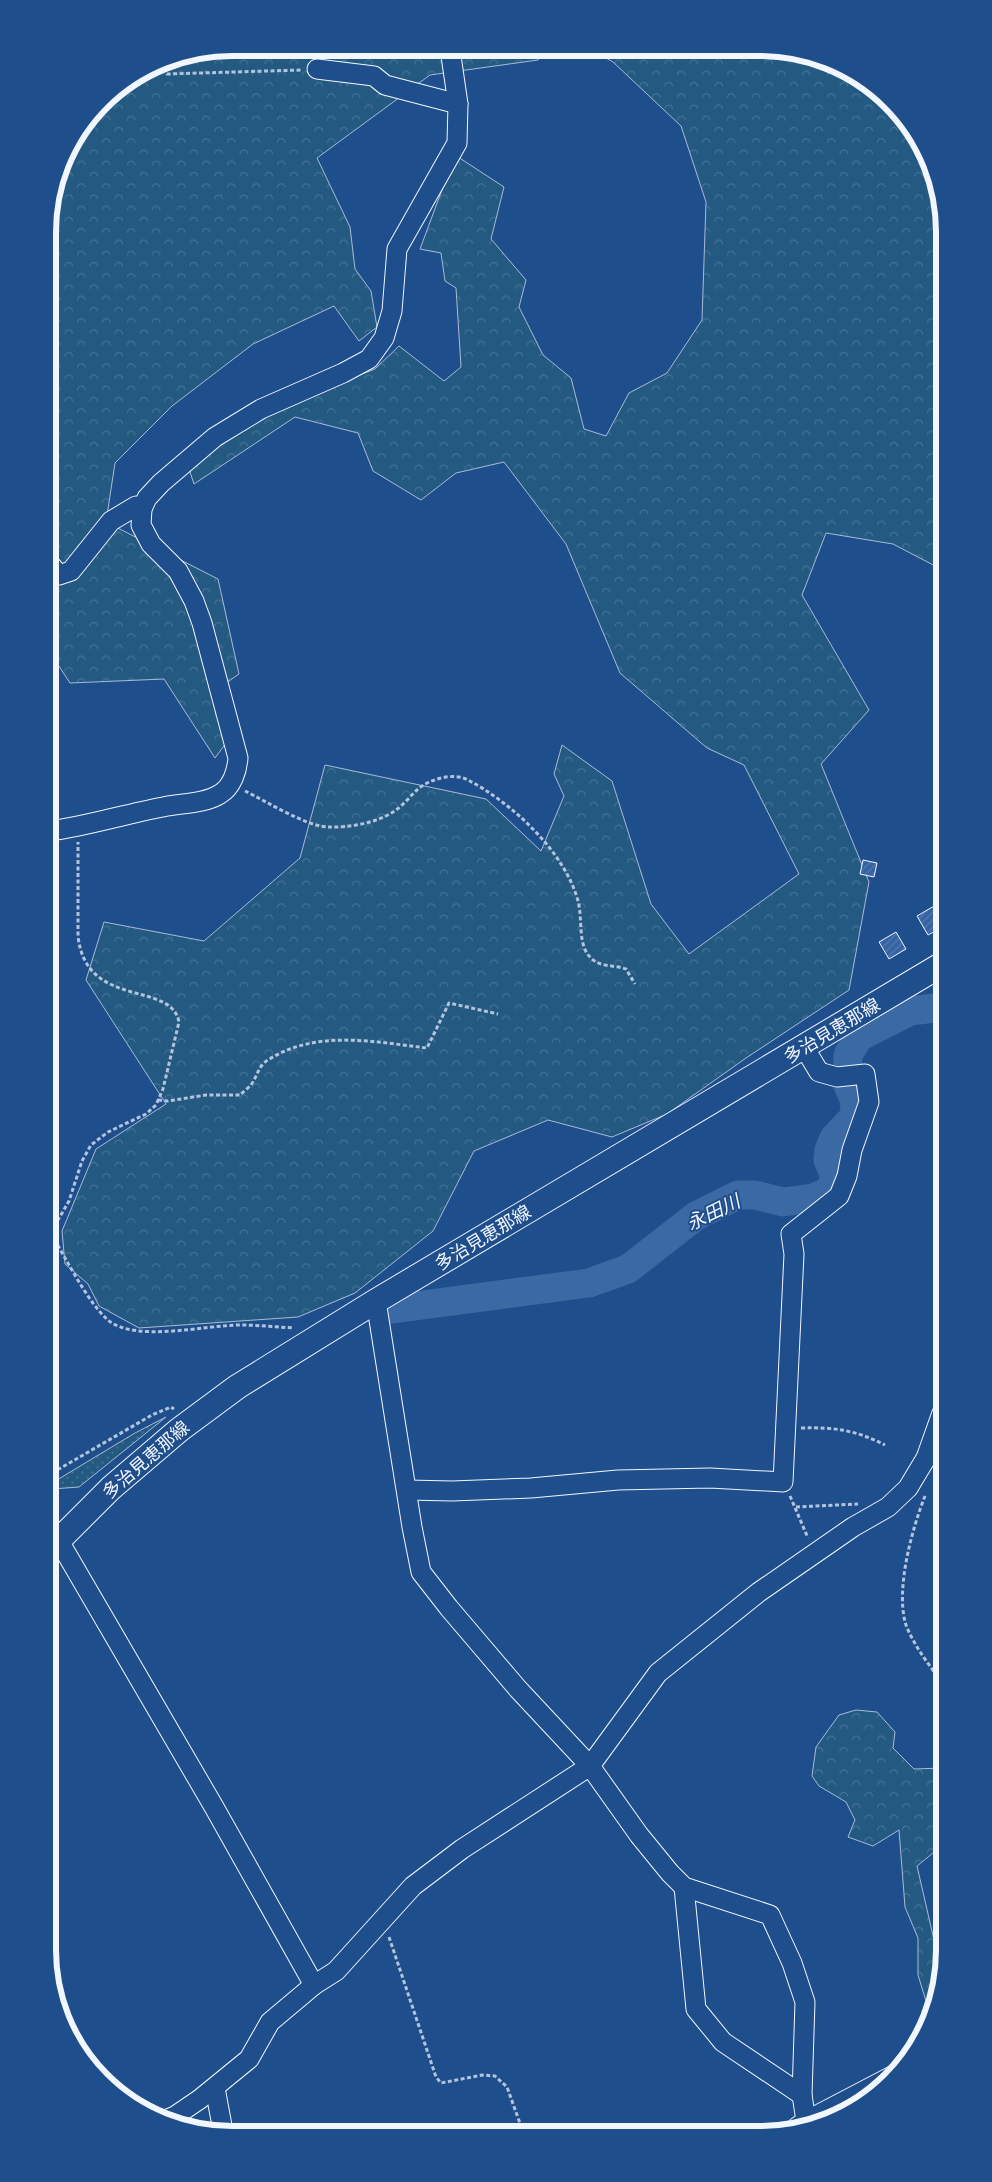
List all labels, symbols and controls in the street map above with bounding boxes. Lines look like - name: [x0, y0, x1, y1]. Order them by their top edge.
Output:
- street label: 多治見恵那線: [781, 995, 883, 1067]
- water label: 永田川: [683, 1191, 745, 1234]
- street label: 多治見恵那線: [432, 1202, 534, 1274]
- street label: 多治見恵那線: [99, 1417, 193, 1503]

